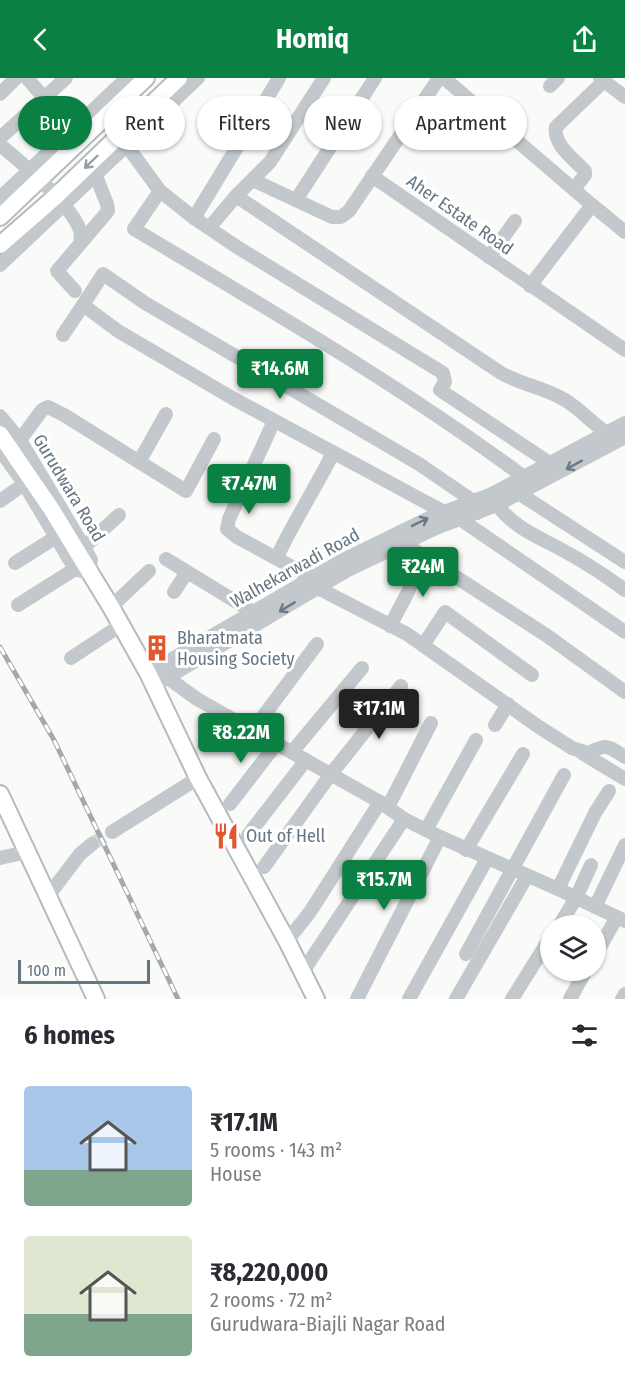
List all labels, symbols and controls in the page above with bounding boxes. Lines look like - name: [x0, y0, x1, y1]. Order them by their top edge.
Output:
- icon: back: [24, 23, 57, 56]
- text: Homiq: [276, 23, 349, 55]
- icon: share: [568, 23, 601, 56]
- chip: Buy: [18, 96, 92, 150]
- chip: Rent: [104, 96, 185, 150]
- chip: Filters: [197, 96, 292, 150]
- chip: New: [304, 96, 382, 150]
- chip: Apartment: [394, 96, 527, 150]
- one-way arrow: [84, 155, 99, 170]
- street label: Aher Estate Road: [402, 170, 518, 260]
- pin: ₹14.6M: [231, 349, 329, 400]
- text: ₹14.6M: [251, 356, 309, 380]
- street label: Gurudwara Road: [28, 430, 110, 546]
- one-way arrow: [565, 460, 583, 471]
- pin: ₹7.47M: [200, 464, 298, 515]
- text: ₹7.47M: [221, 471, 277, 495]
- one-way arrow: [410, 516, 428, 528]
- street label: Walhekarwadi Road: [227, 523, 363, 613]
- pin: ₹24M: [387, 547, 459, 598]
- text: ₹24M: [401, 554, 445, 578]
- one-way arrow: [279, 602, 296, 614]
- place label: Bharatmata Housing Society: [177, 627, 295, 670]
- building icon: Bharatmata Housing Society: [142, 633, 172, 663]
- pin: ₹17.1M: [330, 689, 428, 740]
- text: ₹17.1M: [353, 696, 405, 720]
- pin: ₹8.22M: [192, 713, 290, 764]
- text: ₹8.22M: [212, 720, 270, 744]
- restaurant icon: Out of Hell: [211, 821, 241, 851]
- place label: Out of Hell: [246, 825, 326, 847]
- pin: ₹15.7M: [335, 860, 433, 911]
- text: ₹15.7M: [356, 867, 412, 891]
- map controls: [540, 915, 606, 981]
- button: layers: [540, 915, 606, 981]
- scale bar: [18, 957, 150, 984]
- text: 100 m: [27, 961, 66, 980]
- icon: filters: [568, 1019, 601, 1052]
- text: 6 homes: [24, 1020, 115, 1051]
- text: ₹17.1M: [210, 1107, 278, 1138]
- icon: home: [72, 1110, 144, 1182]
- text: 5 rooms · 143 m²: [210, 1138, 342, 1162]
- text: House: [210, 1162, 262, 1186]
- text: ₹8,220,000: [210, 1257, 328, 1288]
- icon: home: [72, 1260, 144, 1332]
- text: 2 rooms · 72 m²: [210, 1288, 332, 1312]
- text: Gurudwara-Biajli Nagar Road: [210, 1312, 445, 1336]

